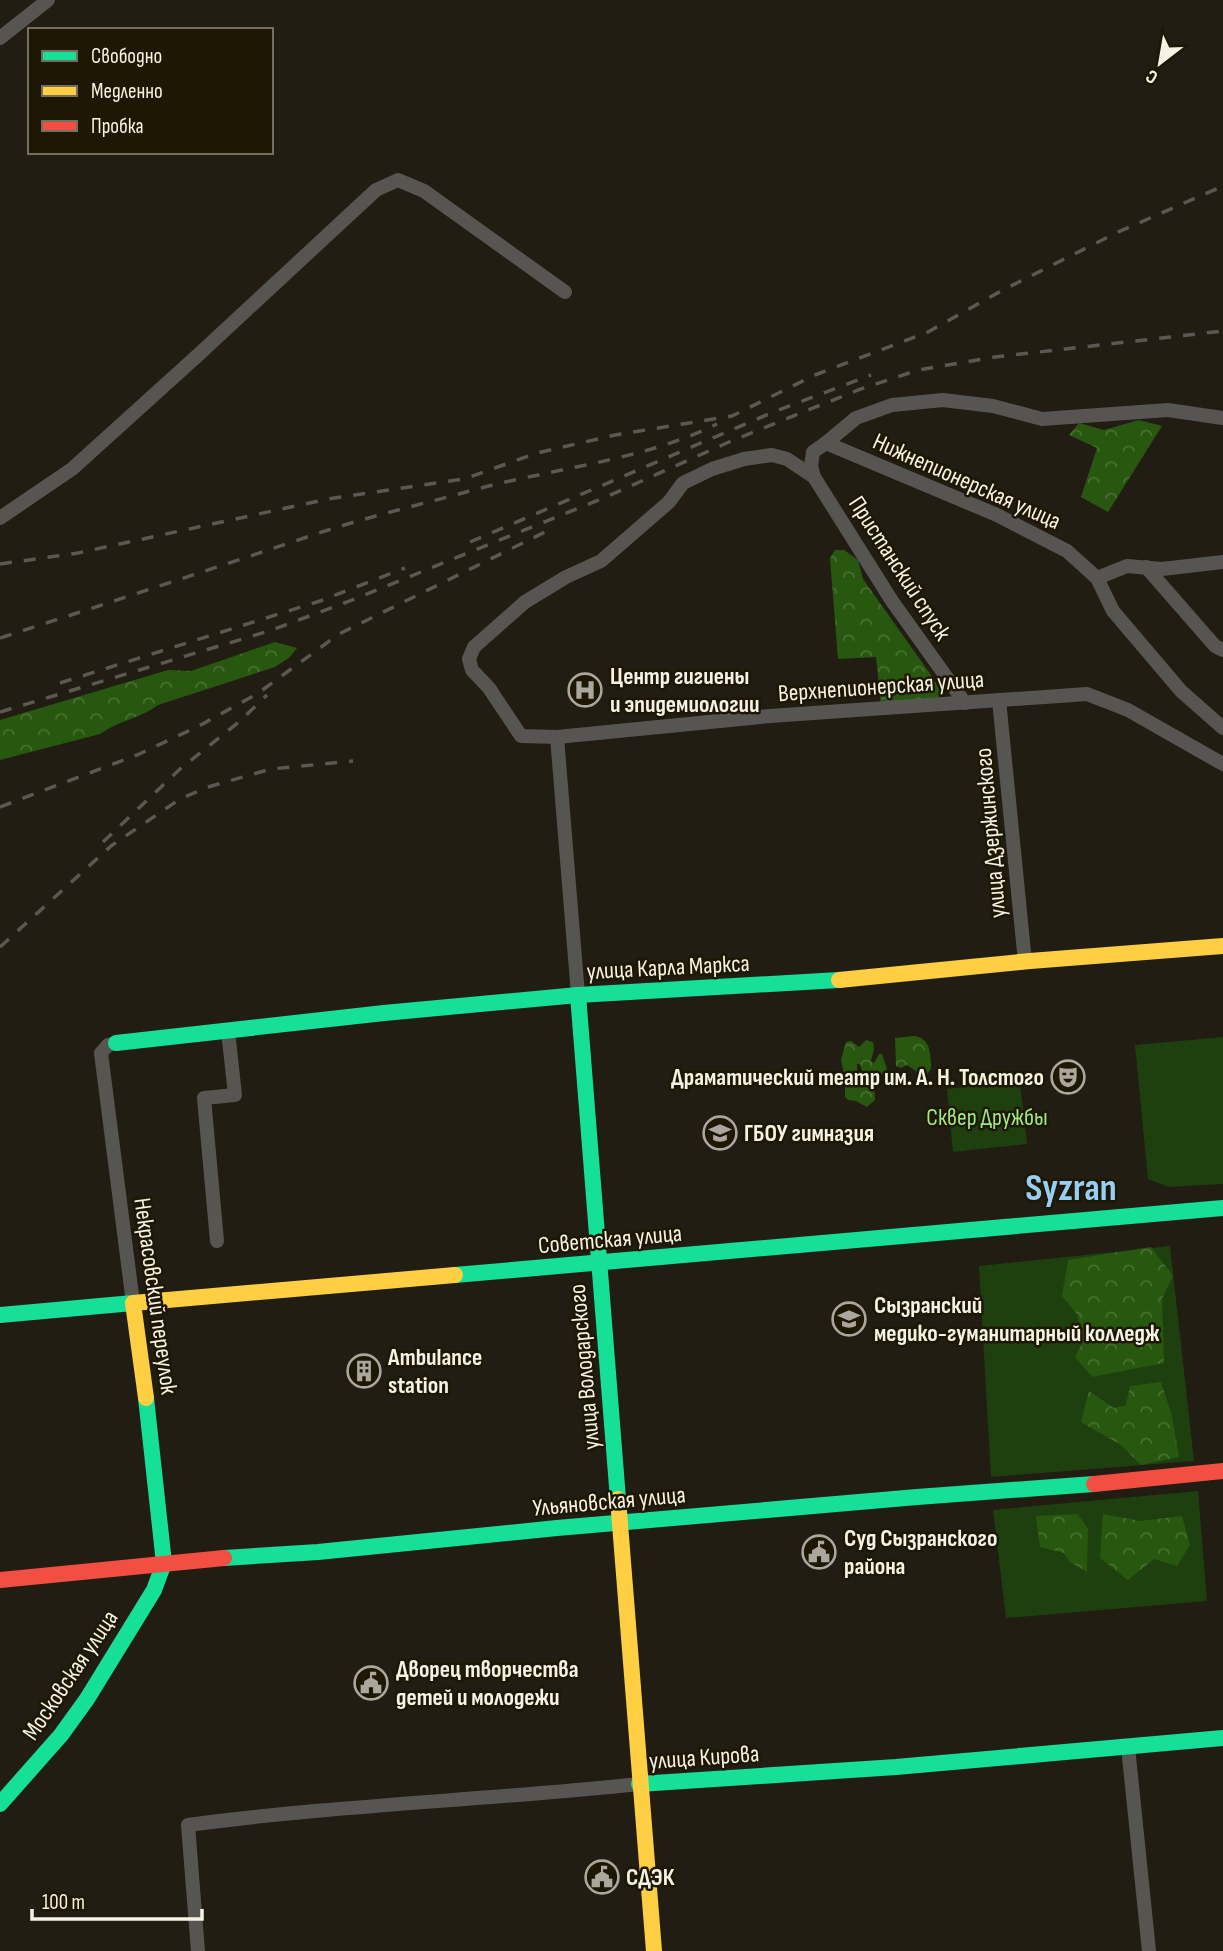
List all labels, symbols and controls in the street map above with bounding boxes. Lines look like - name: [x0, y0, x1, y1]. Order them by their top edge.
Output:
- legend: [28, 28, 273, 154]
- north arrow: [1125, 28, 1195, 98]
- text: Свободно: [91, 44, 162, 69]
- text: С: [1142, 64, 1162, 89]
- text: Медленно: [91, 79, 163, 104]
- text: Пробка: [91, 114, 144, 139]
- street label: Нижнепионерская улица: [868, 427, 1065, 536]
- street label: Пристанский спуск: [842, 491, 958, 647]
- place label: Центр гигиены и эпидемиологии: [610, 662, 760, 719]
- street label: Верхнепионерская улица: [777, 665, 985, 708]
- hospital icon: Центр гигиены и эпидемиологии: [566, 671, 604, 709]
- street label: улица Дзержинского: [969, 747, 1012, 919]
- street label: улица Карла Маркса: [586, 949, 750, 986]
- theatre icon: Драматический театр им. А. Н. Толстого: [1049, 1058, 1087, 1096]
- place label: Драматический театр им. А. Н. Толстого: [671, 1063, 1044, 1092]
- park label: Сквер Дружбы: [926, 1103, 1048, 1132]
- school or university icon: ГБОУ гимназия: [701, 1114, 739, 1152]
- place label: ГБОУ гимназия: [744, 1119, 874, 1148]
- district label: Syzran: [1025, 1166, 1117, 1211]
- street label: Некрасовский переулок: [127, 1196, 184, 1397]
- street label: Советская улица: [537, 1219, 683, 1260]
- street label: улица Володарского: [563, 1283, 606, 1451]
- place label: Сызранский медико-гуманитарный колледж: [874, 1291, 1160, 1348]
- school or university icon: Сызранский медико-гуманитарный колледж: [830, 1300, 868, 1338]
- place label: Ambulance station: [387, 1343, 482, 1400]
- building icon: Ambulance station: [345, 1352, 383, 1390]
- street label: Ульяновская улица: [531, 1480, 687, 1523]
- place label: Суд Сызранского района: [844, 1524, 997, 1581]
- public building icon: Суд Сызранского района: [800, 1533, 838, 1571]
- street label: Московская улица: [16, 1605, 124, 1746]
- place label: Дворец творчества детей и молодежи: [396, 1655, 579, 1712]
- public building icon: Дворец творчества детей и молодежи: [352, 1664, 390, 1702]
- street label: улица Кирова: [648, 1739, 760, 1776]
- public building icon: СДЭК: [583, 1858, 621, 1896]
- place label: СДЭК: [626, 1863, 675, 1892]
- scale bar: [32, 1878, 201, 1922]
- text: 100 m: [42, 1890, 85, 1915]

